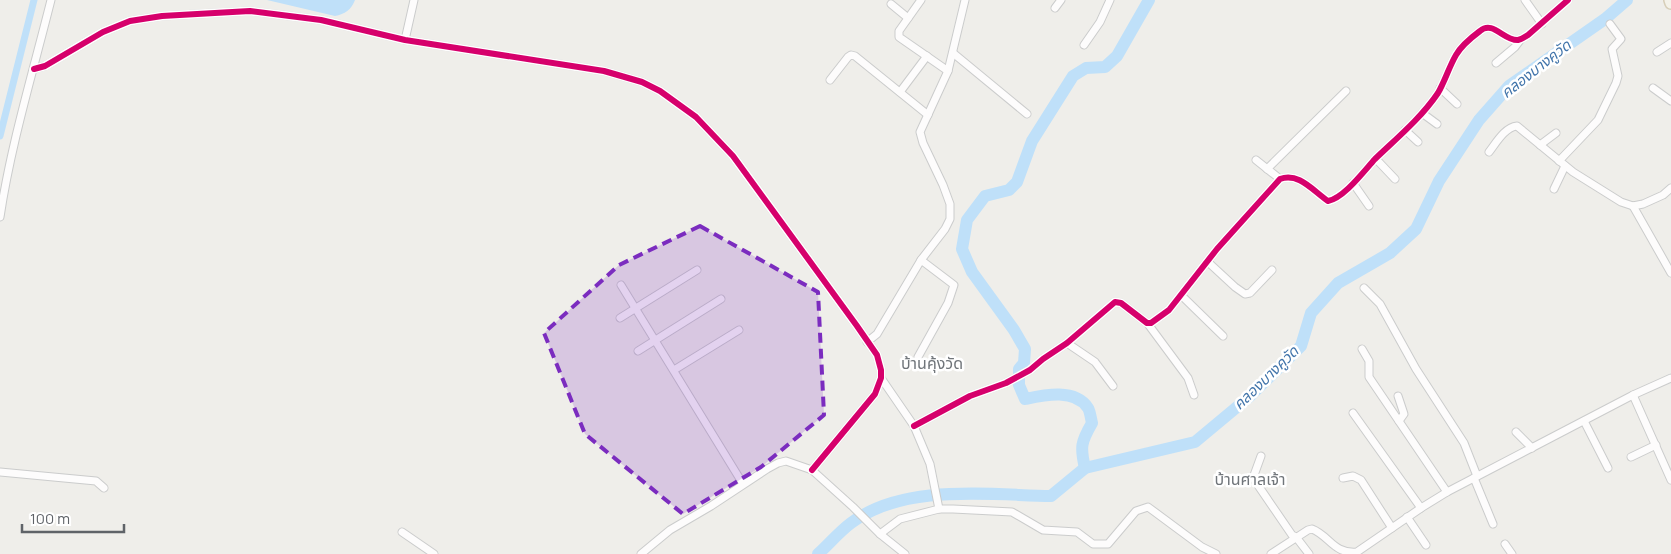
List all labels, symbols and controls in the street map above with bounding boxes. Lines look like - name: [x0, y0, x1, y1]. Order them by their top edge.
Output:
- water label: คลองบางคูวัด: [1496, 34, 1576, 103]
- water label: คลองบางคูวัด: [1228, 341, 1304, 414]
- district label: บ้านคุ้งวัด: [901, 352, 963, 374]
- district label: บ้านศาลเจ้า: [1215, 468, 1285, 490]
- scale bar: [22, 502, 125, 534]
- text: 100 m: [30, 508, 70, 529]

